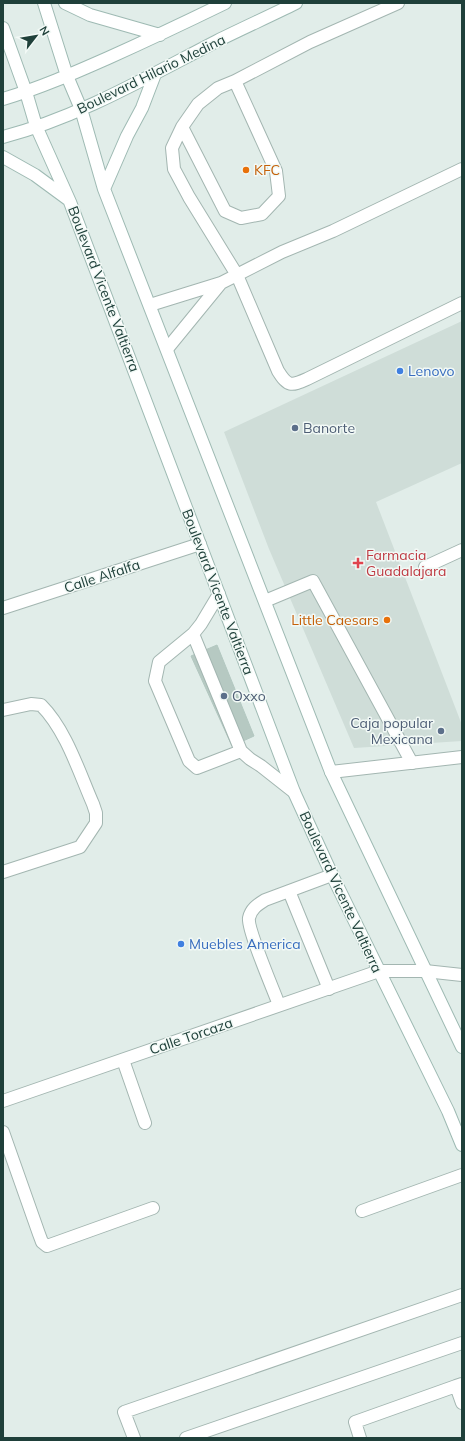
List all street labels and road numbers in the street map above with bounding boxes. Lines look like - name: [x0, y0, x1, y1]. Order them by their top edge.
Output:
- street label: Boulevard Hilario Medina: [74, 30, 228, 118]
- street label: Boulevard Vicente Valtierra: [64, 204, 144, 374]
- street label: Boulevard Vicente Valtierra: [178, 507, 258, 677]
- street label: Calle Alfalfa: [62, 555, 142, 597]
- street label: Boulevard Vicente Valtierra: [296, 808, 386, 976]
- street label: Calle Torcaza: [147, 1013, 235, 1059]

